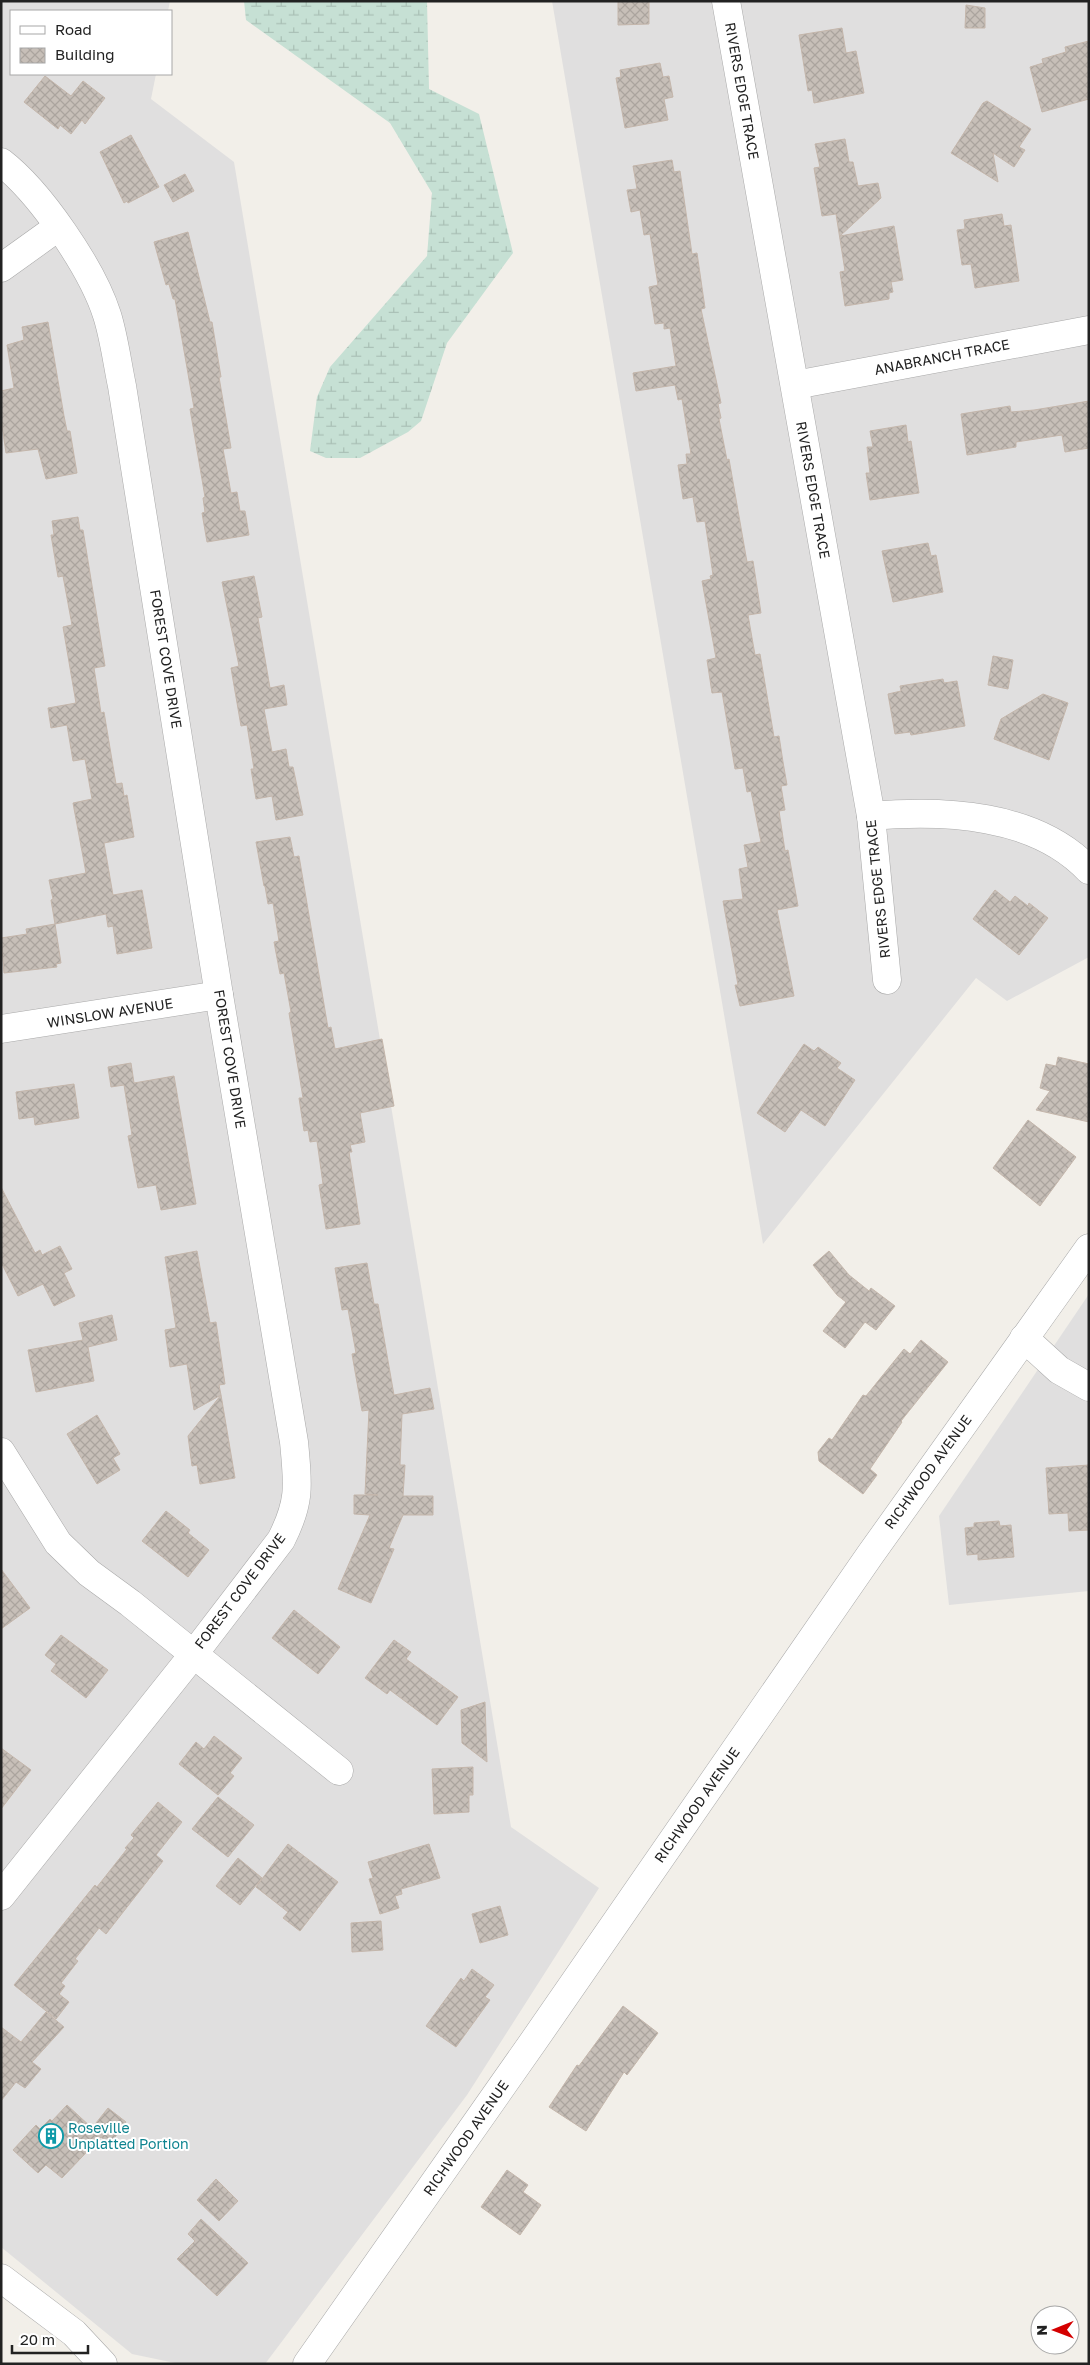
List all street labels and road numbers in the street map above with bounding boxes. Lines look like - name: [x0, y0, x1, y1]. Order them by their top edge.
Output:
- street label: RIVERS EDGE TRACE: [722, 21, 763, 161]
- street label: ANABRANCH TRACE: [873, 335, 1011, 378]
- street label: RIVERS EDGE TRACE: [793, 420, 834, 560]
- street label: FOREST COVE DRIVE: [147, 588, 186, 730]
- street label: RIVERS EDGE TRACE: [862, 819, 893, 959]
- street label: FOREST COVE DRIVE: [211, 988, 250, 1130]
- street label: WINSLOW AVENUE: [46, 994, 174, 1031]
- street label: RICHWOOD AVENUE: [881, 1411, 975, 1532]
- street label: FOREST COVE DRIVE: [191, 1530, 289, 1652]
- street label: RICHWOOD AVENUE: [650, 1744, 743, 1866]
- street label: RICHWOOD AVENUE: [419, 2077, 512, 2199]

